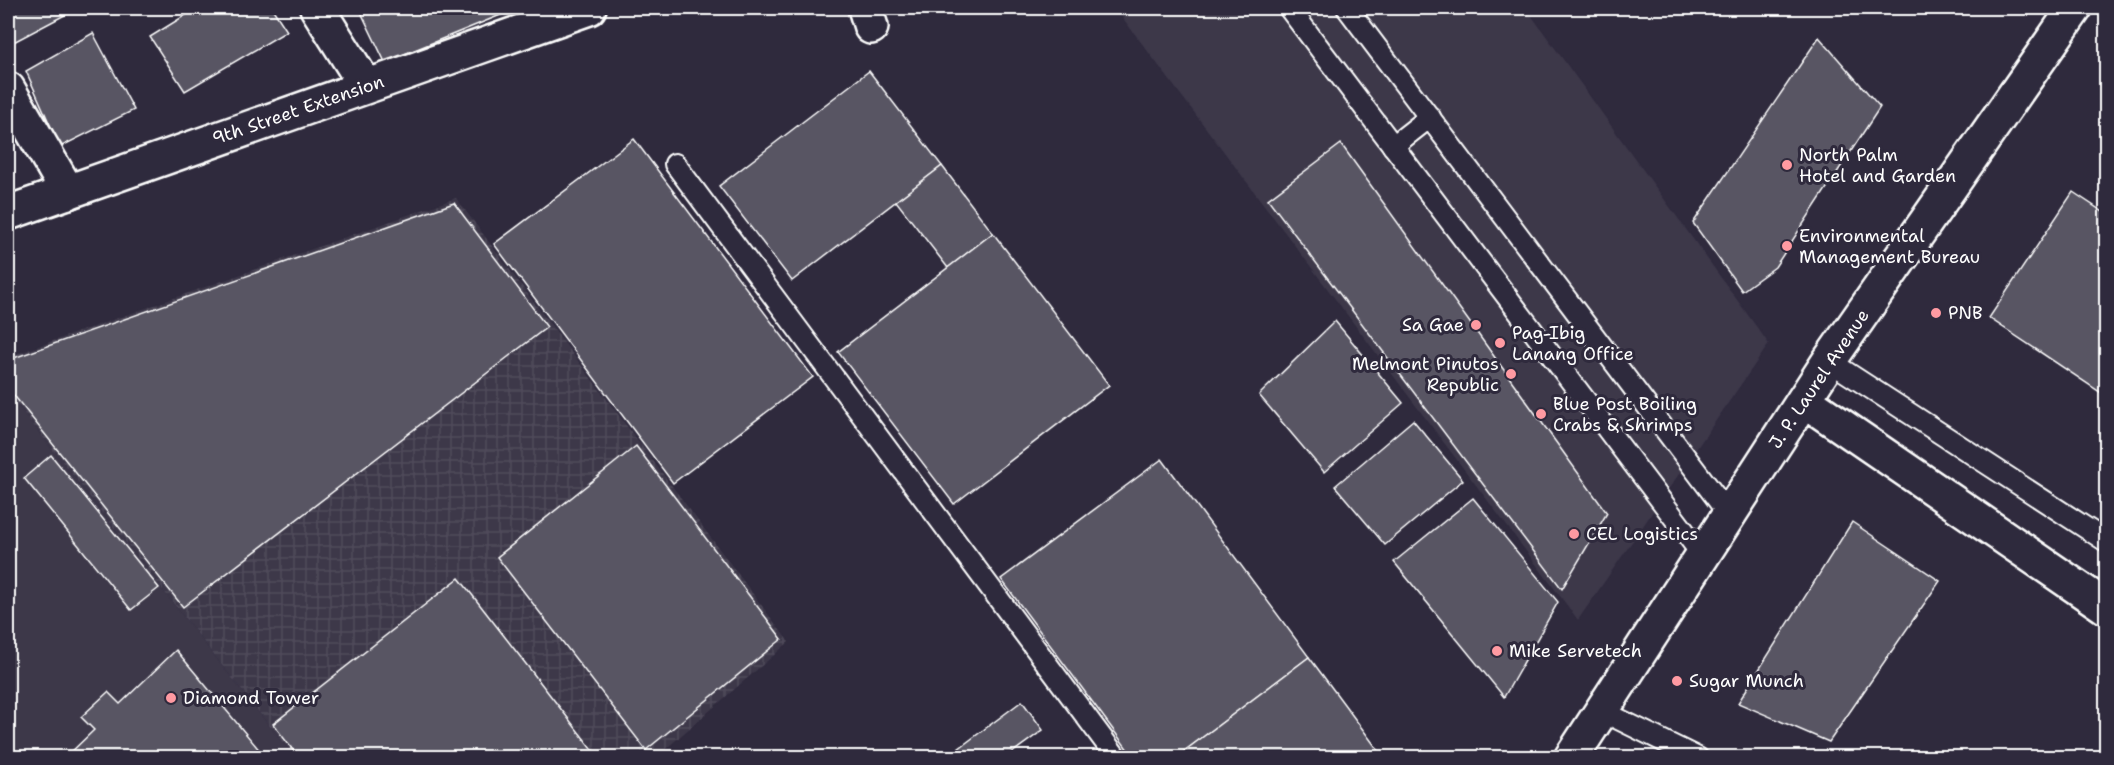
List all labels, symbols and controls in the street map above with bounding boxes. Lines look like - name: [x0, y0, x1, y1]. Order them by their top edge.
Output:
- street label: 9th Street Extension: [209, 69, 387, 151]
- place label: North Palm Hotel and Garden: [1799, 143, 1956, 188]
- marker: North Palm Hotel and Garden: [1780, 158, 1794, 172]
- place label: Environmental Management Bureau: [1799, 224, 1980, 269]
- marker: Environmental Management Bureau: [1780, 239, 1794, 253]
- place label: PNB: [1948, 301, 1983, 325]
- street label: J. P. Laurel Avenue: [1763, 305, 1875, 453]
- marker: PNB: [1929, 306, 1943, 320]
- place label: Sa Gae: [1402, 313, 1464, 337]
- marker: Sa Gae: [1469, 318, 1483, 332]
- place label: Pag-Ibig Lanang Office: [1512, 321, 1634, 366]
- marker: Pag-Ibig Lanang Office: [1493, 336, 1507, 350]
- place label: Melmont Pinutos Republic: [1352, 352, 1499, 397]
- marker: Melmont Pinutos Republic: [1504, 367, 1518, 381]
- place label: Blue Post Boiling Crabs & Shrimps: [1553, 392, 1697, 437]
- marker: Blue Post Boiling Crabs & Shrimps: [1534, 407, 1548, 421]
- place label: CEL Logistics: [1586, 522, 1698, 546]
- marker: CEL Logistics: [1567, 527, 1581, 541]
- place label: Mike Servetech: [1509, 639, 1642, 663]
- marker: Mike Servetech: [1490, 644, 1504, 658]
- place label: Sugar Munch: [1689, 669, 1804, 693]
- marker: Sugar Munch: [1670, 674, 1684, 688]
- place label: Diamond Tower: [183, 686, 319, 710]
- marker: Diamond Tower: [164, 691, 178, 705]

